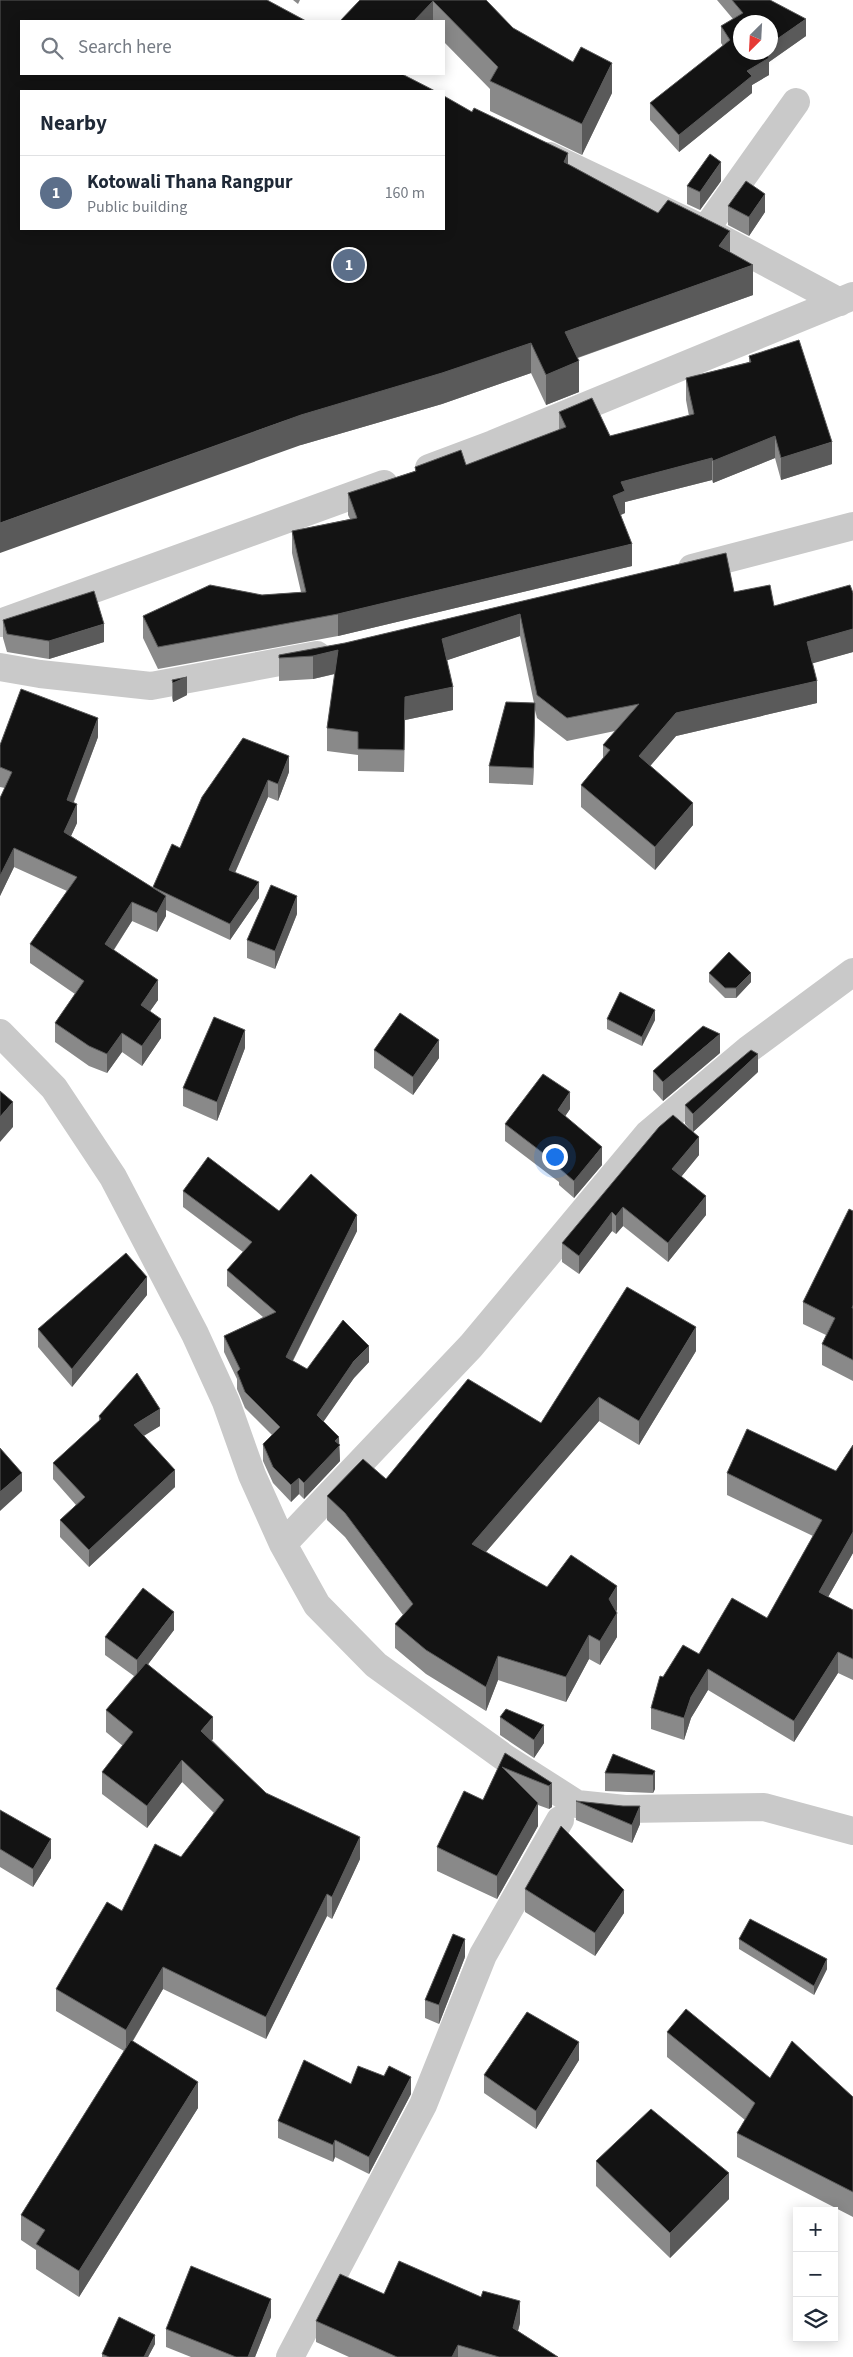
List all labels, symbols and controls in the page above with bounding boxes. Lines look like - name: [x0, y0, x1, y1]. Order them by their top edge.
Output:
- north arrow: [733, 15, 778, 60]
- search box: [20, 20, 445, 75]
- icon: search: [38, 34, 66, 62]
- text: Search here: [78, 34, 172, 61]
- text: Nearby: [40, 108, 107, 138]
- text: Kotowali Thana Rangpur: [87, 169, 293, 196]
- text: 1: [52, 182, 60, 204]
- text: 160 m: [385, 182, 425, 204]
- text: Public building: [87, 196, 187, 218]
- pin: 1: [333, 246, 365, 284]
- your location: [542, 1144, 568, 1170]
- map controls: [793, 2207, 838, 2342]
- button: +: [793, 2207, 838, 2252]
- button: −: [793, 2252, 838, 2297]
- button: layers: [793, 2297, 838, 2342]

